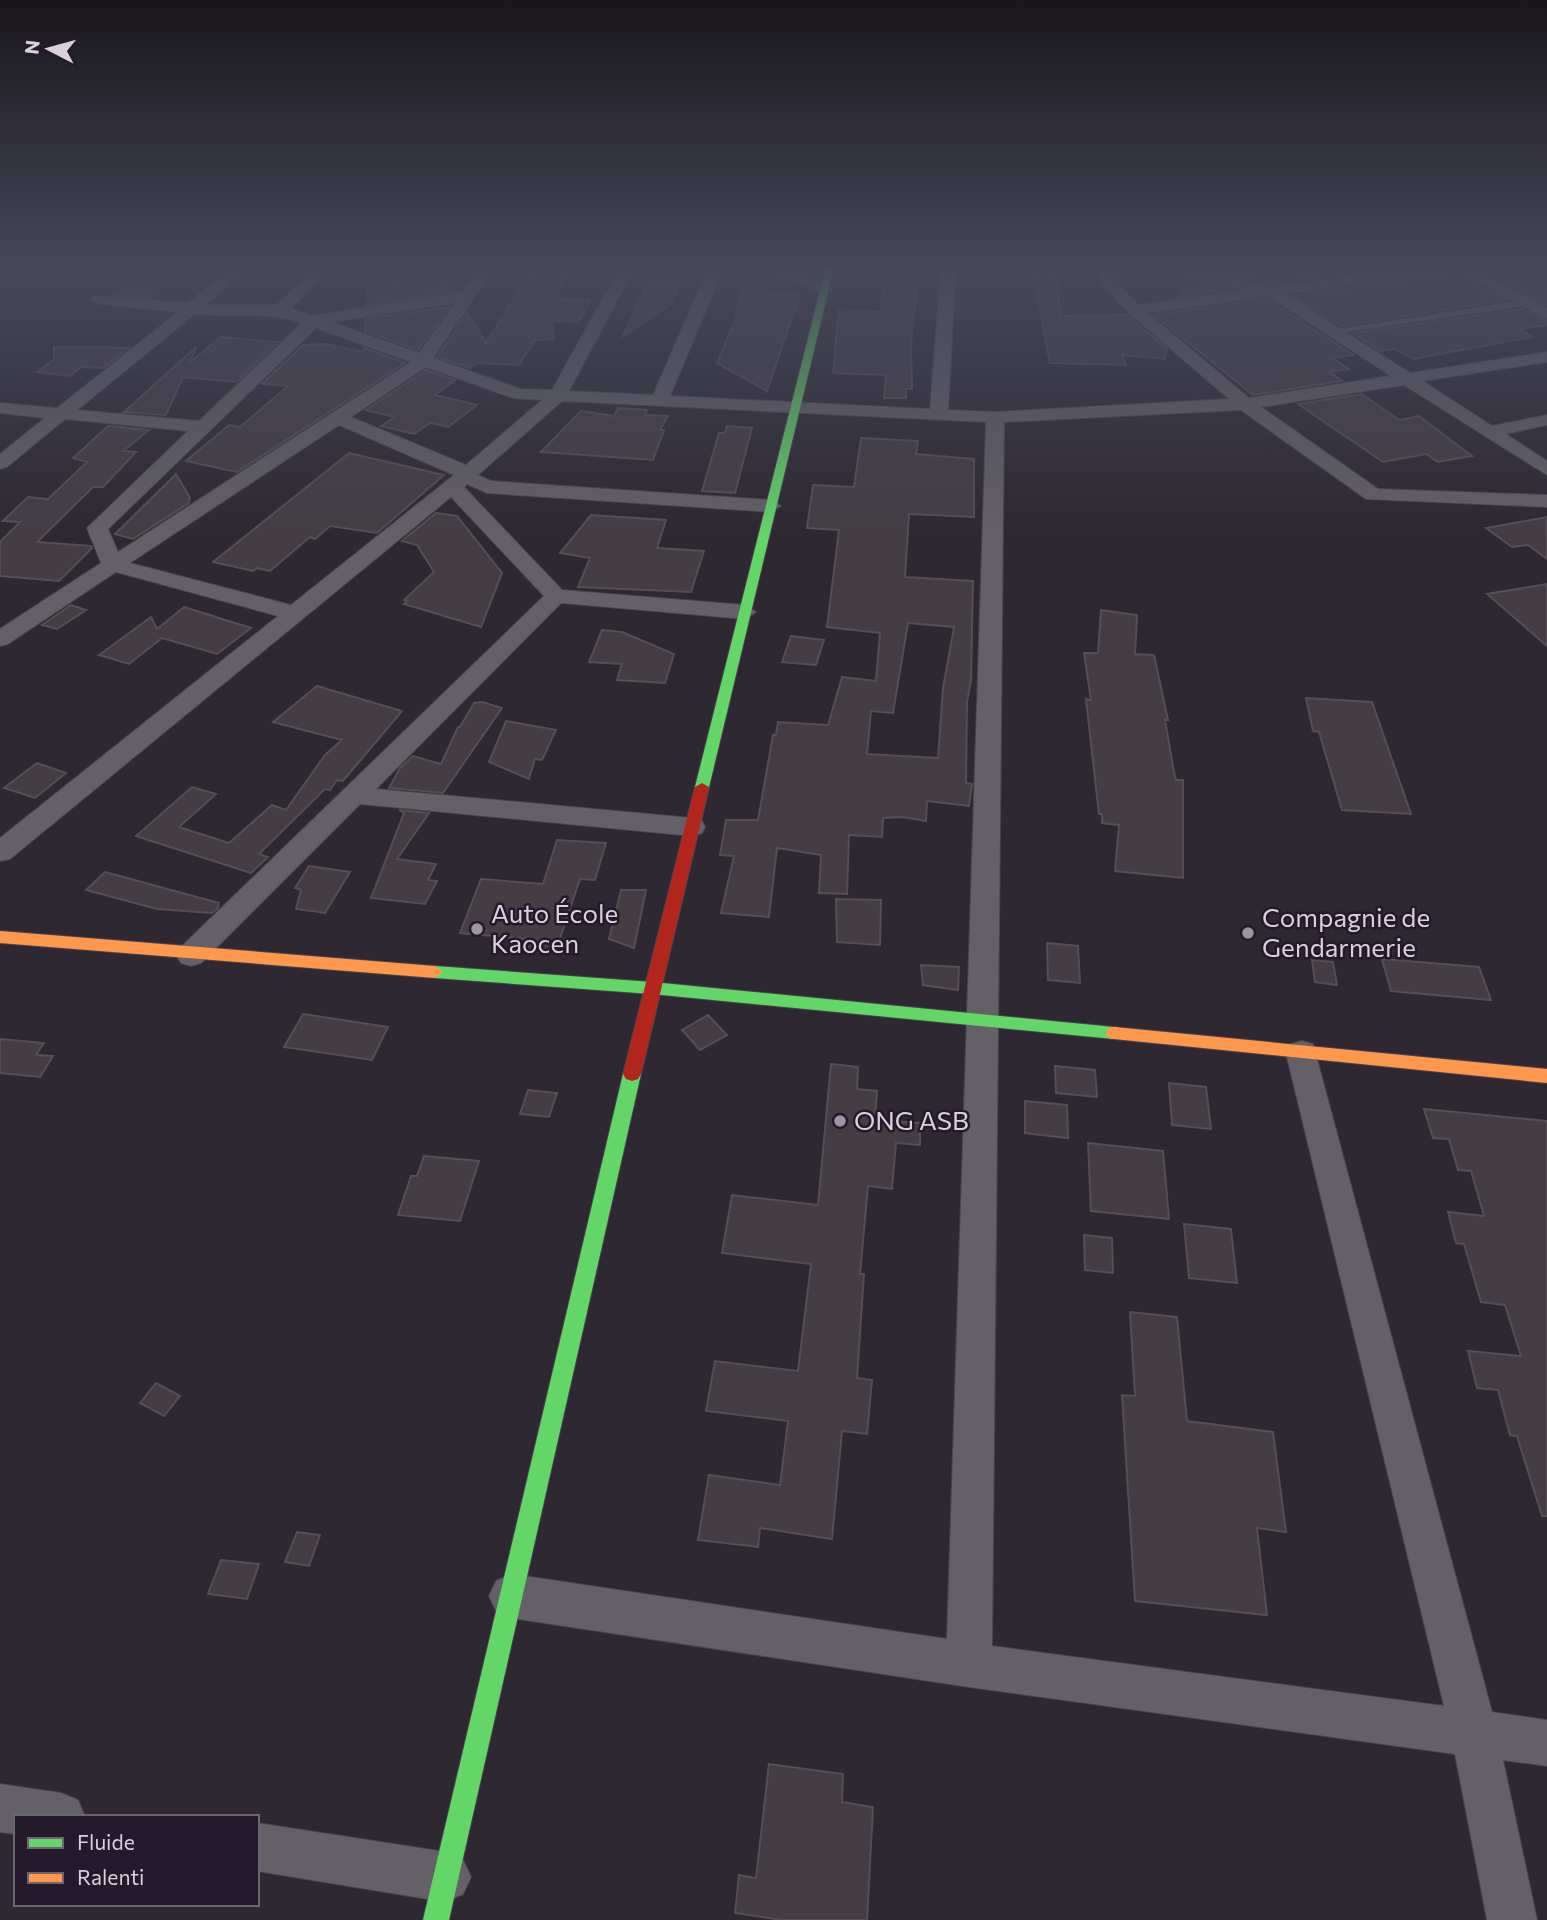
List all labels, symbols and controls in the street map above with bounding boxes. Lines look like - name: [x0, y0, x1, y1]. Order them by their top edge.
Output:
- north arrow: [14, 14, 84, 84]
- text: N: [19, 39, 44, 55]
- place label: Auto École Kaocen: [491, 897, 618, 958]
- place label: Compagnie de Gendarmerie: [1262, 901, 1430, 962]
- marker: Auto École Kaocen: [469, 921, 485, 937]
- marker: Compagnie de Gendarmerie: [1240, 925, 1256, 941]
- place label: ONG ASB: [854, 1104, 969, 1135]
- marker: ONG ASB: [832, 1113, 848, 1129]
- legend: [14, 1815, 259, 1906]
- text: Fluide: [77, 1829, 135, 1854]
- text: Ralenti: [77, 1864, 144, 1889]

